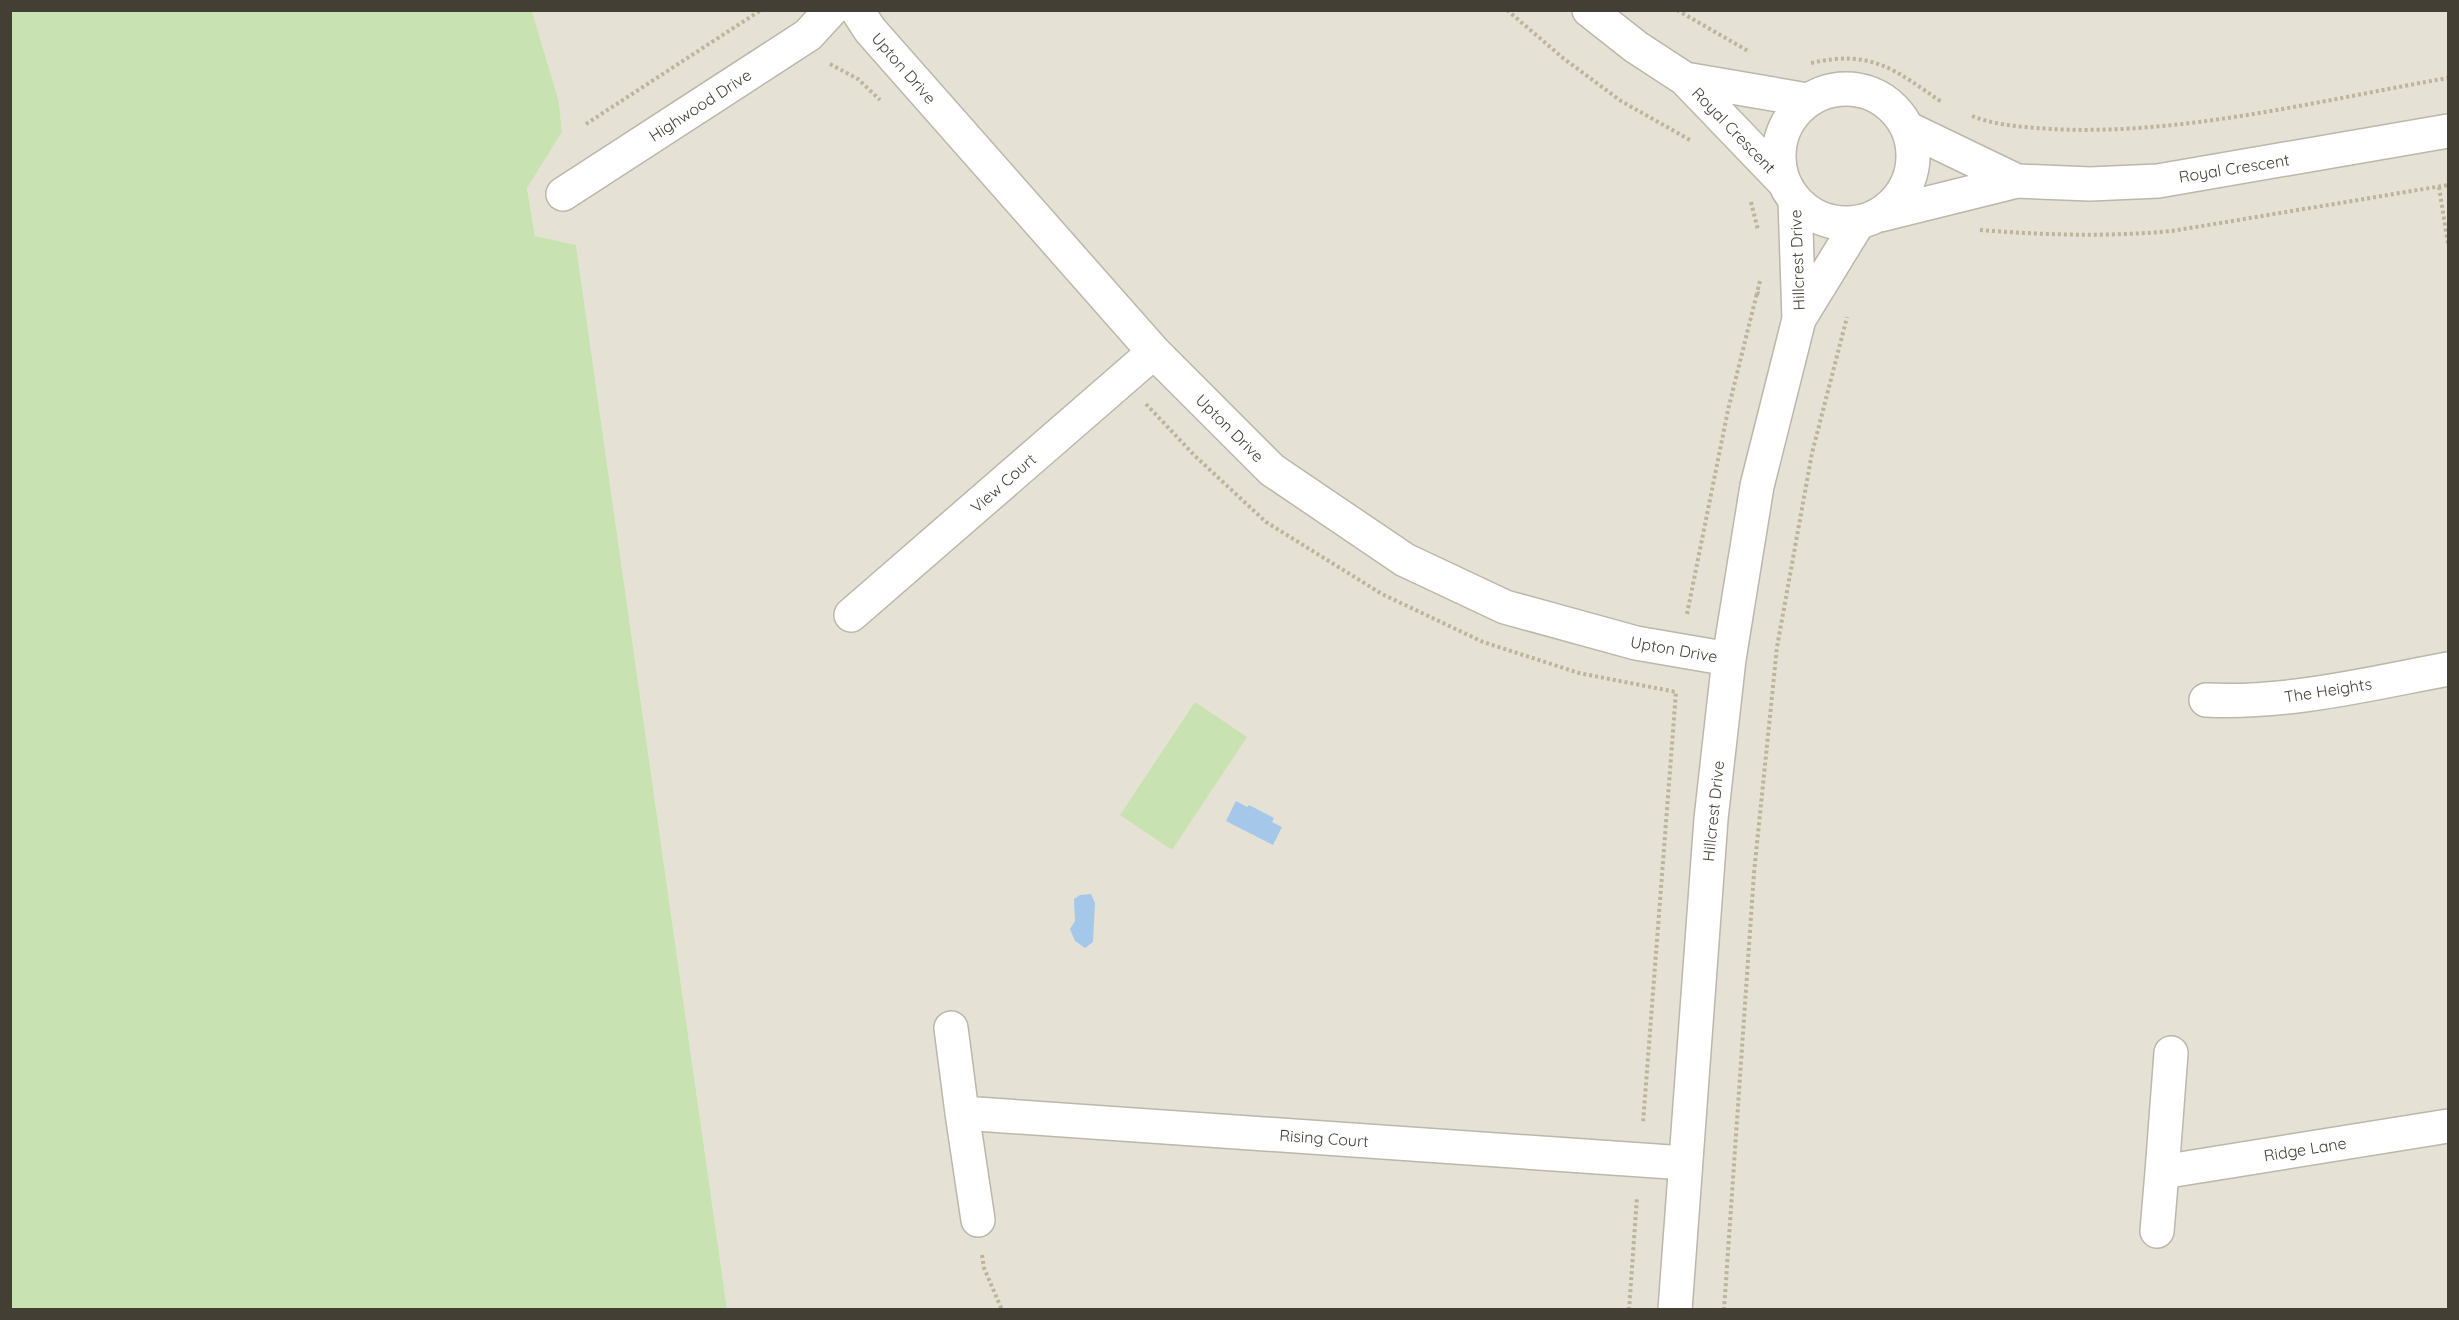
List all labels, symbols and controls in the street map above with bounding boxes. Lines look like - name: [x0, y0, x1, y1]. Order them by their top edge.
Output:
- street label: Upton Drive: [868, 28, 940, 108]
- street label: Highwood Drive: [645, 64, 755, 146]
- street label: Royal Crescent: [1688, 83, 1780, 177]
- street label: Royal Crescent: [2177, 149, 2291, 187]
- street label: Hillcrest Drive: [1785, 209, 1809, 311]
- street label: Upton Drive: [1192, 390, 1268, 466]
- street label: View Court: [966, 449, 1040, 517]
- street label: Upton Drive: [1629, 631, 1719, 667]
- street label: The Heights: [2283, 673, 2373, 707]
- street label: Hillcrest Drive: [1698, 760, 1728, 862]
- street label: Rising Court: [1279, 1125, 1369, 1151]
- street label: Ridge Lane: [2262, 1133, 2348, 1165]

